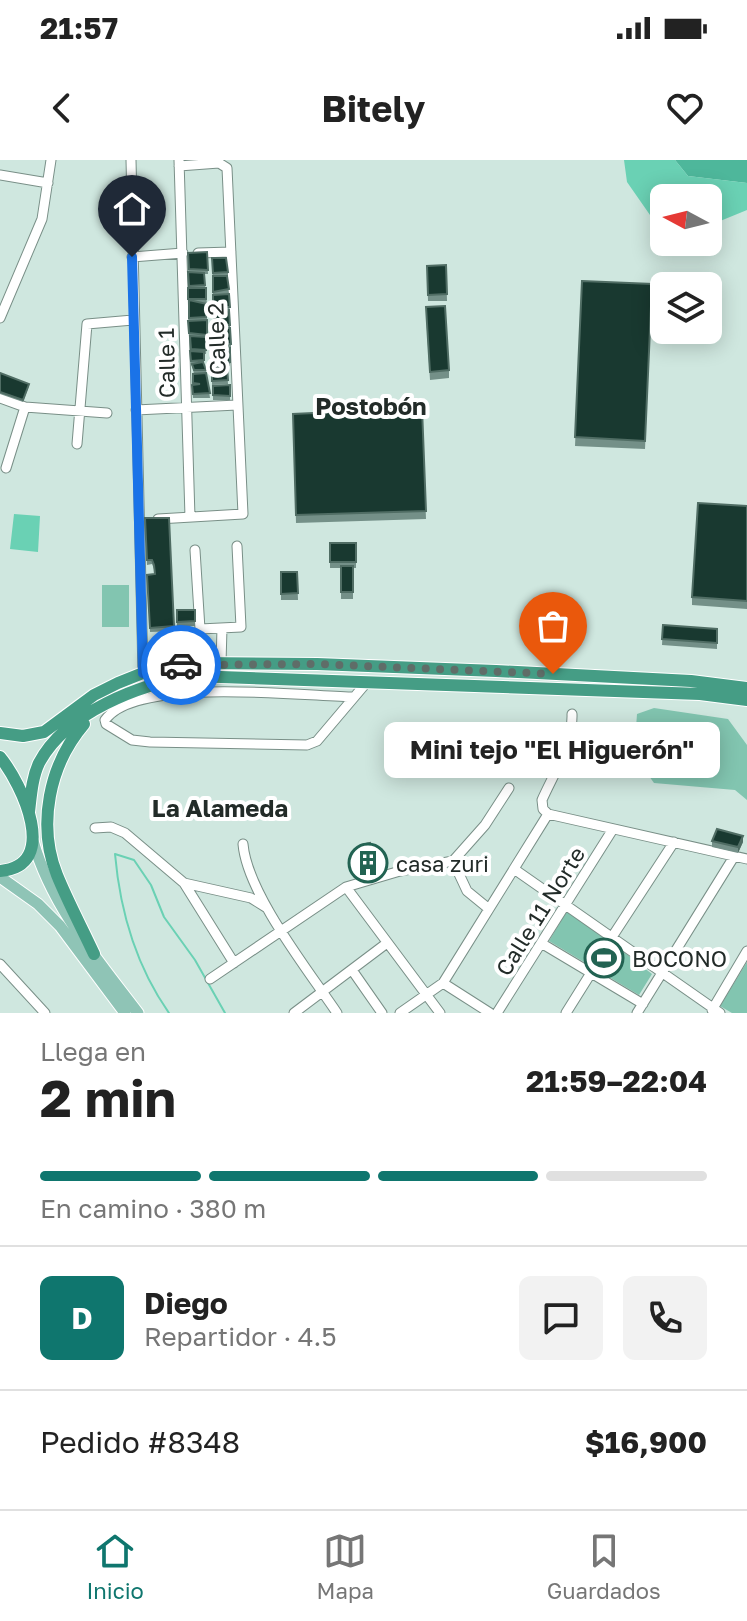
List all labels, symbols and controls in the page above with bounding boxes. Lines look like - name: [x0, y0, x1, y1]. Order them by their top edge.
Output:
- text: 21:57: [40, 10, 118, 46]
- icon: back: [40, 86, 84, 130]
- icon: heart: [663, 86, 707, 130]
- text: Bitely: [322, 87, 425, 130]
- pin: [98, 175, 166, 257]
- north arrow: [650, 184, 722, 256]
- map controls: [650, 184, 722, 344]
- icon: home: [110, 187, 154, 231]
- button: layers: [650, 272, 722, 344]
- street label: Calle 2: [201, 302, 231, 376]
- street label: Calle 1: [152, 327, 180, 398]
- district label: Postobón: [315, 391, 427, 420]
- pin: [519, 592, 587, 674]
- icon: bag: [531, 604, 575, 648]
- courier: [141, 625, 221, 705]
- icon: car: [159, 643, 203, 687]
- callout: Mini tejo "El Higuerón": [385, 722, 721, 778]
- text: Mini tejo "El Higuerón": [410, 734, 694, 765]
- district label: La Alameda: [152, 793, 288, 822]
- building icon: casa zuri: [347, 842, 389, 884]
- street label: Calle 11 Norte: [490, 842, 590, 980]
- place label: casa zuri: [396, 850, 489, 877]
- sports icon: BOCONO: [583, 937, 625, 979]
- place label: BOCONO: [632, 945, 727, 972]
- text: Llega en: [40, 1036, 146, 1067]
- text: 21:59–22:04: [526, 1063, 707, 1099]
- text: 2 min: [40, 1066, 176, 1128]
- text: En camino · 380 m: [40, 1193, 266, 1224]
- button: chat: [519, 1276, 603, 1360]
- button: phone: [623, 1276, 707, 1360]
- text: Diego: [144, 1285, 228, 1321]
- text: D: [71, 1300, 93, 1336]
- text: Repartidor · 4.5: [144, 1321, 336, 1352]
- text: Pedido #8348: [40, 1424, 240, 1460]
- text: $16,900: [585, 1424, 707, 1460]
- tab: Inicio: [86, 1529, 144, 1604]
- tab: Mapa: [317, 1529, 374, 1604]
- tab: Guardados: [547, 1529, 661, 1604]

